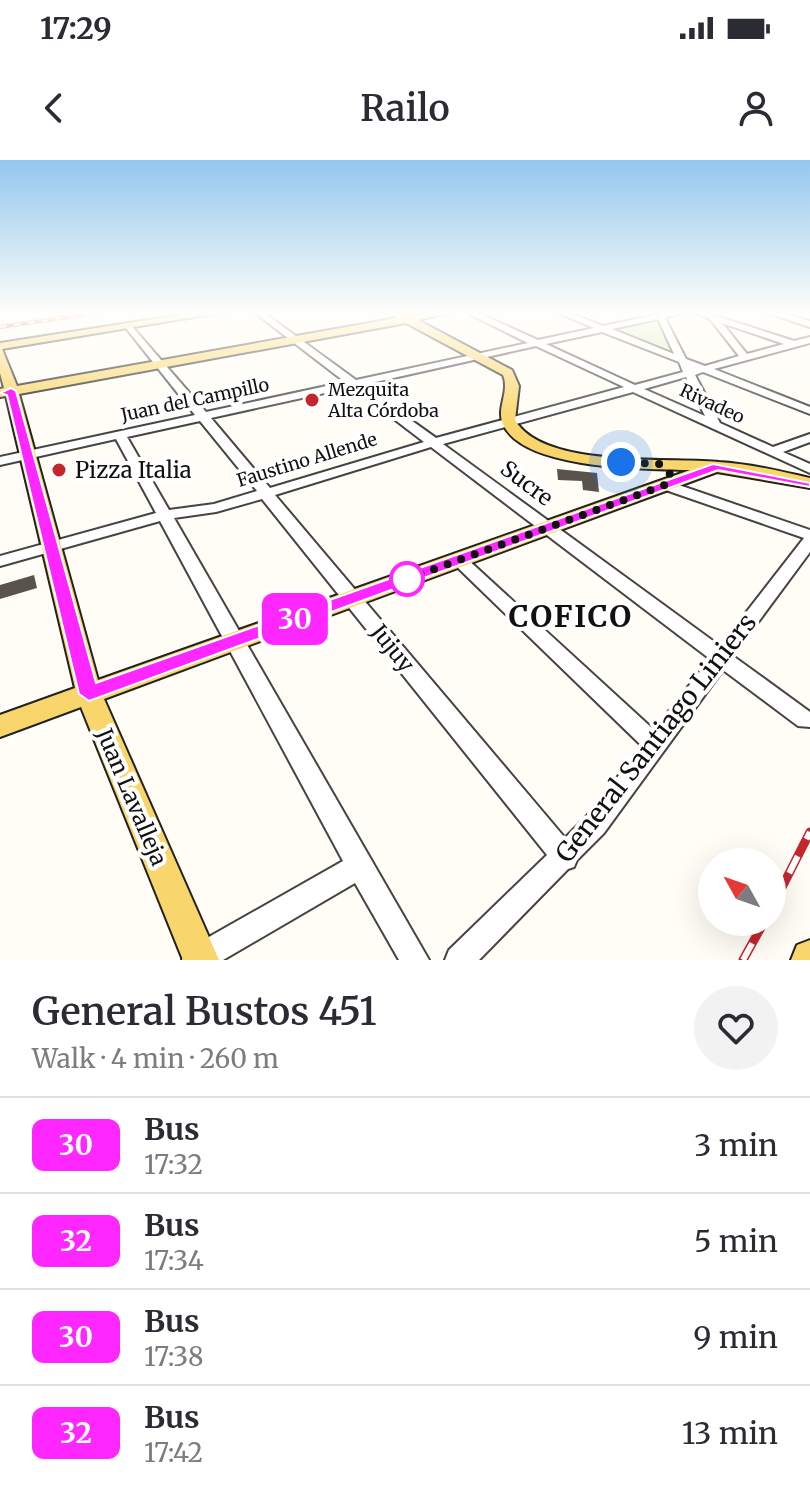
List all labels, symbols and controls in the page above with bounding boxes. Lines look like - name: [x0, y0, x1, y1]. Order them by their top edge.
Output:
- text: 17:29: [40, 9, 112, 47]
- icon: back: [32, 86, 76, 130]
- text: Railo: [360, 86, 450, 131]
- icon: person: [734, 86, 778, 130]
- street label: Juan del Campillo: [118, 373, 271, 427]
- place label: Mezquita Alta Córdoba: [327, 378, 439, 422]
- street label: Rivadeo: [676, 379, 748, 429]
- marker: Mezquita Alta Córdoba: [303, 391, 321, 409]
- street label: Faustino Allende: [234, 427, 380, 492]
- your location: [601, 442, 641, 482]
- street label: Sucre: [495, 454, 559, 512]
- place label: Pizza Italia: [75, 456, 192, 484]
- marker: Pizza Italia: [50, 461, 68, 479]
- unlabelled marker: [390, 562, 424, 596]
- line badge: 30: [259, 593, 331, 645]
- district label: COFICO: [509, 597, 633, 635]
- text: 30: [278, 601, 312, 637]
- street label: General Santiago Liniers: [548, 606, 763, 869]
- street label: Jujuy: [365, 618, 421, 678]
- street label: Juan Lavalleja: [90, 723, 174, 870]
- north arrow: [698, 848, 786, 936]
- map controls: [698, 848, 786, 936]
- button: heart: [694, 986, 778, 1070]
- text: General Bustos 451: [32, 988, 377, 1035]
- text: Walk · 4 min · 260 m: [32, 1042, 279, 1075]
- text: Bus: [144, 1110, 200, 1148]
- text: 3 min: [694, 1126, 778, 1164]
- text: 30: [59, 1127, 93, 1163]
- text: 17:32: [144, 1148, 203, 1181]
- text: Bus: [144, 1206, 200, 1244]
- text: 5 min: [694, 1222, 778, 1260]
- text: 32: [60, 1223, 92, 1259]
- text: 17:34: [144, 1244, 204, 1277]
- text: Bus: [144, 1302, 200, 1340]
- text: 9 min: [693, 1318, 778, 1356]
- text: 30: [59, 1319, 93, 1355]
- text: 17:38: [144, 1340, 203, 1373]
- text: Bus: [144, 1398, 200, 1436]
- text: 13 min: [682, 1414, 778, 1452]
- text: 32: [60, 1415, 92, 1451]
- text: 17:42: [144, 1436, 203, 1469]

